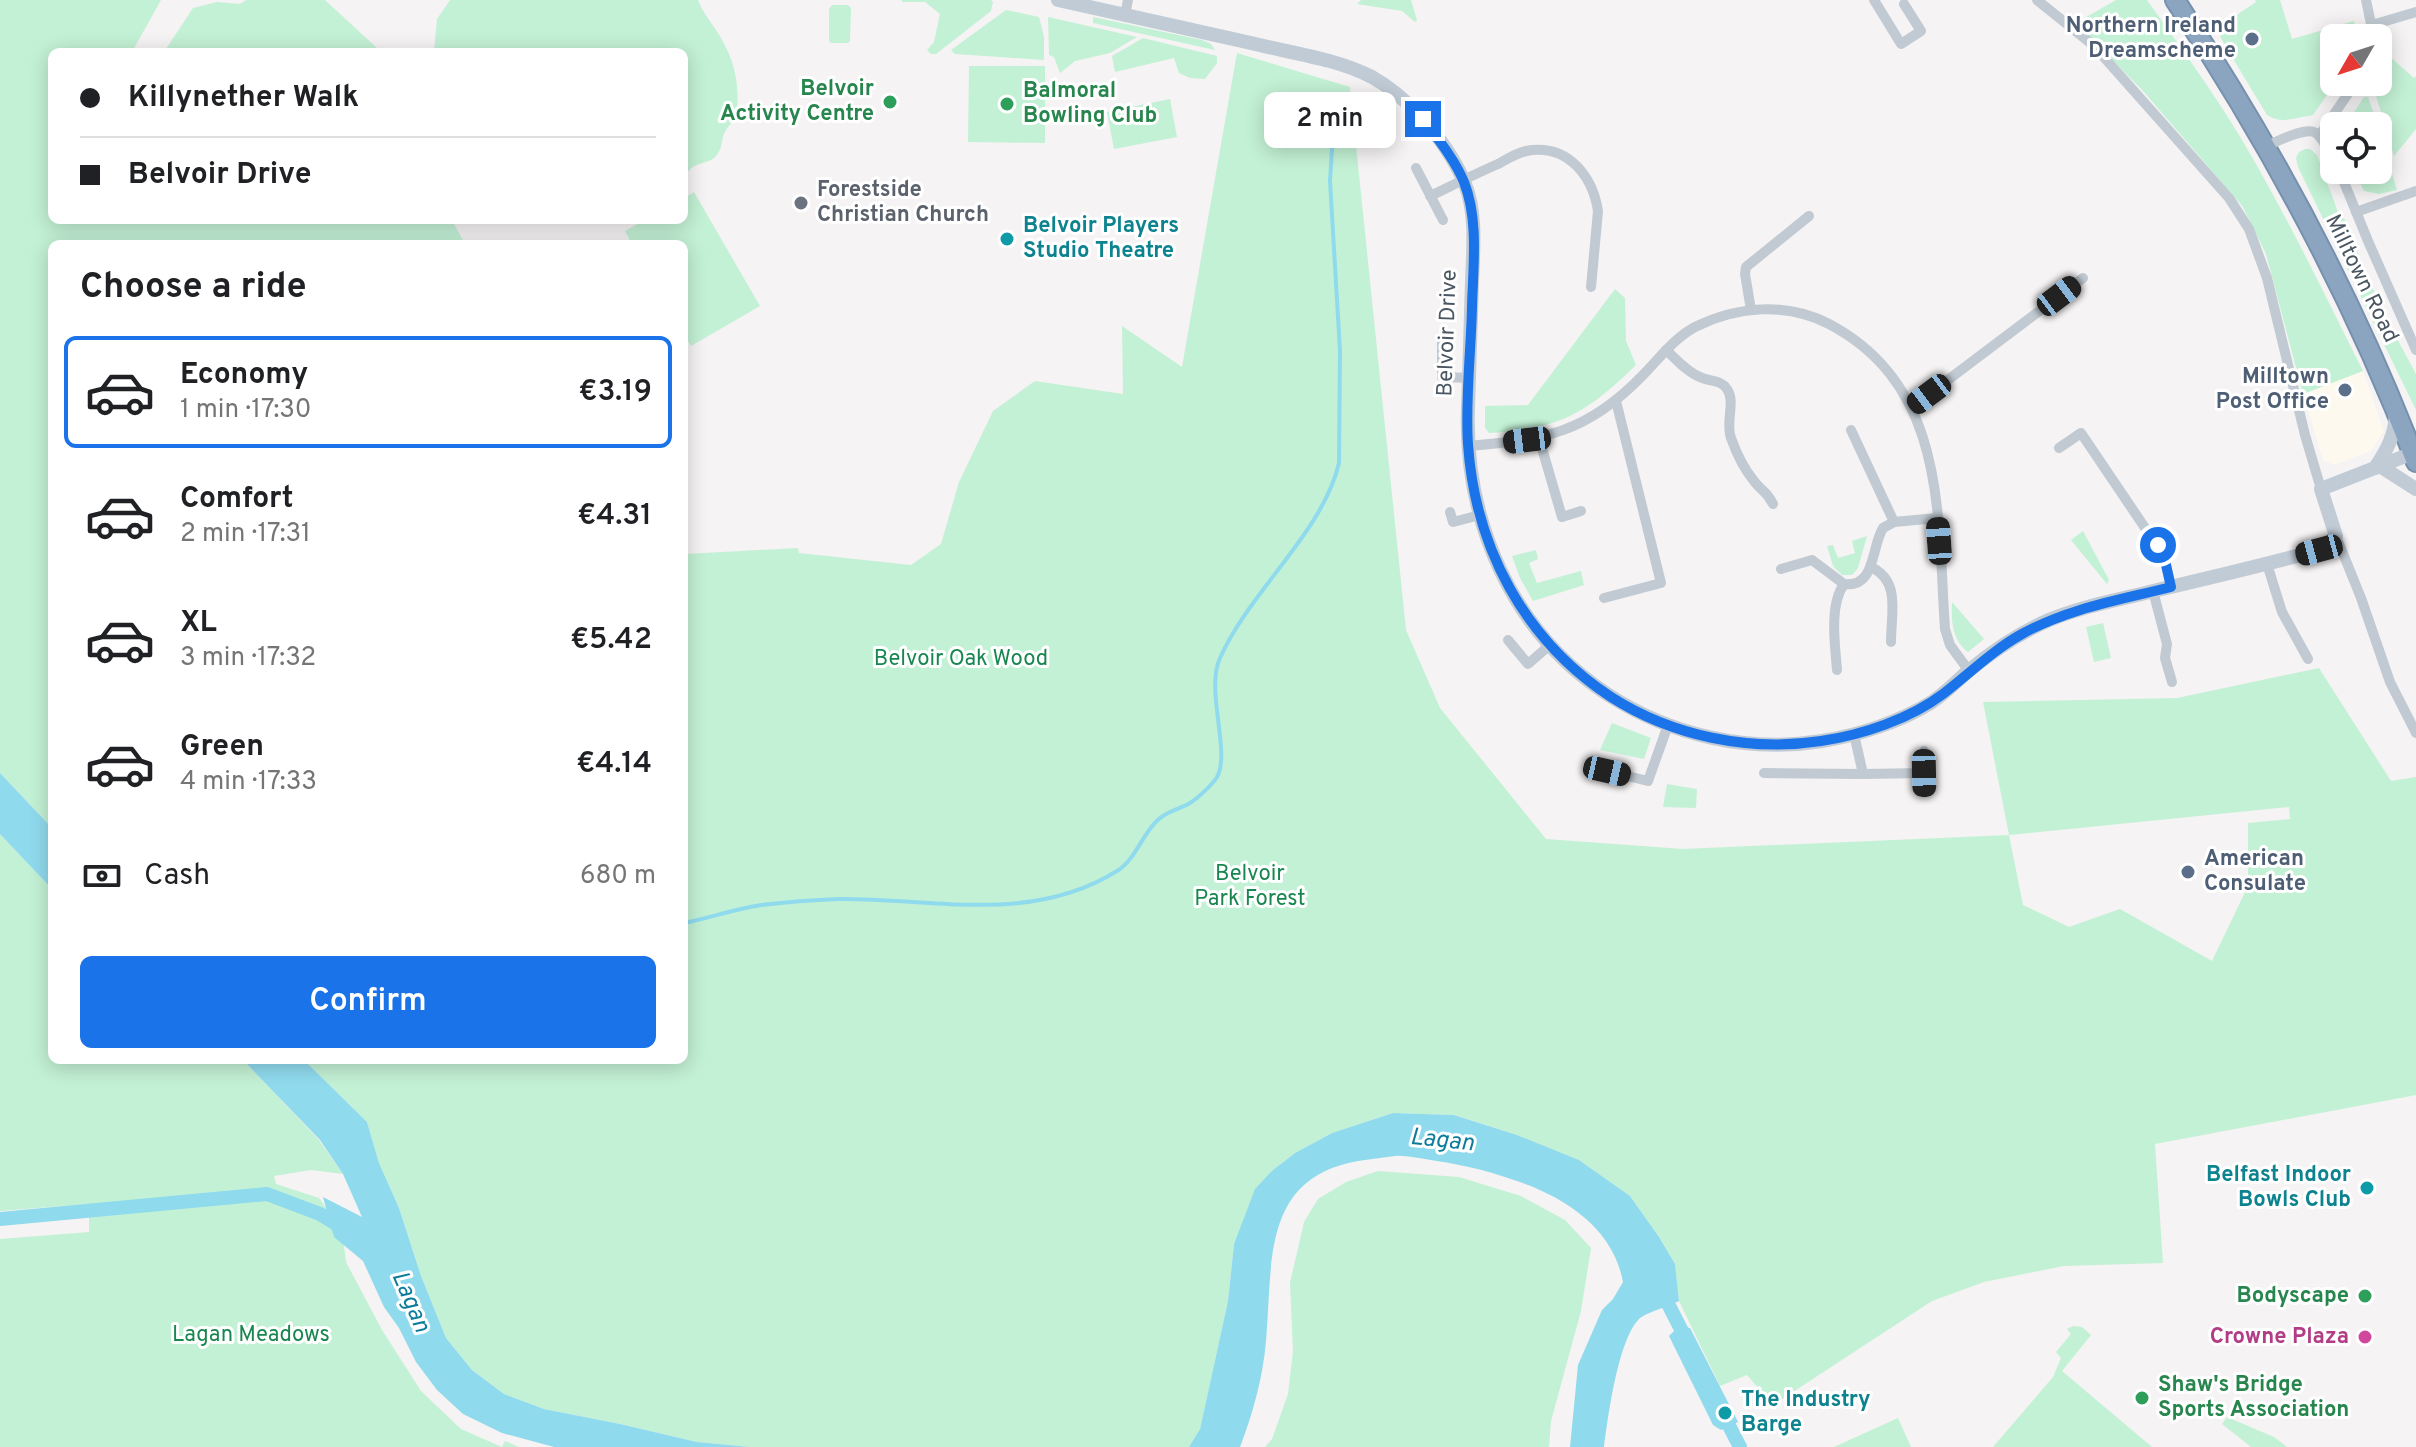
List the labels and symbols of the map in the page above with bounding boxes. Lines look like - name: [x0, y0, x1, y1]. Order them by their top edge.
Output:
- place label: Northern Ireland Dreamscheme: [2066, 13, 2236, 65]
- north arrow: [2320, 24, 2392, 96]
- marker: Northern Ireland Dreamscheme: [2243, 30, 2261, 48]
- place label: Belvoir Activity Centre: [720, 76, 874, 128]
- place label: Balmoral Bowling Club: [1023, 78, 1157, 130]
- callout: 2 min: [1263, 91, 1395, 147]
- marker: Belvoir Activity Centre: [881, 93, 899, 111]
- marker: Balmoral Bowling Club: [998, 95, 1016, 113]
- route end: [1405, 101, 1441, 137]
- place label: Forestside Christian Church: [817, 177, 989, 229]
- marker: Forestside Christian Church: [792, 194, 810, 212]
- street label: Milltown Road: [2318, 211, 2404, 347]
- place label: Belvoir Players Studio Theatre: [1023, 213, 1179, 265]
- marker: Belvoir Players Studio Theatre: [998, 230, 1016, 248]
- street label: Belvoir Drive: [1432, 269, 1464, 397]
- car: [2033, 272, 2085, 320]
- place label: Milltown Post Office: [2216, 364, 2329, 416]
- car: [1903, 370, 1955, 418]
- marker: Milltown Post Office: [2336, 381, 2354, 399]
- car: [1502, 425, 1552, 455]
- car: [1925, 516, 1953, 566]
- route start: [2140, 527, 2176, 563]
- car: [2293, 532, 2345, 568]
- park label: Belvoir Oak Wood: [874, 646, 1048, 673]
- car: [1912, 749, 1936, 797]
- car: [1581, 754, 1633, 788]
- place label: American Consulate: [2204, 846, 2306, 898]
- park label: Belvoir Park Forest: [1194, 861, 1306, 913]
- marker: American Consulate: [2179, 863, 2197, 881]
- water label: Lagan: [1409, 1123, 1475, 1159]
- place label: Belfast Indoor Bowls Club: [2206, 1162, 2351, 1214]
- marker: Belfast Indoor Bowls Club: [2358, 1179, 2376, 1197]
- water label: Lagan: [384, 1267, 436, 1337]
- place label: Bodyscape: [2236, 1283, 2349, 1310]
- marker: Bodyscape: [2356, 1287, 2374, 1305]
- park label: Lagan Meadows: [172, 1322, 330, 1349]
- place label: Crowne Plaza: [2210, 1324, 2349, 1351]
- marker: Crowne Plaza: [2356, 1328, 2374, 1346]
- place label: Shaw's Bridge Sports Association: [2158, 1372, 2349, 1424]
- place label: The Industry Barge: [1741, 1387, 1871, 1439]
- marker: Shaw's Bridge Sports Association: [2133, 1389, 2151, 1407]
- marker: The Industry Barge: [1716, 1404, 1734, 1422]

